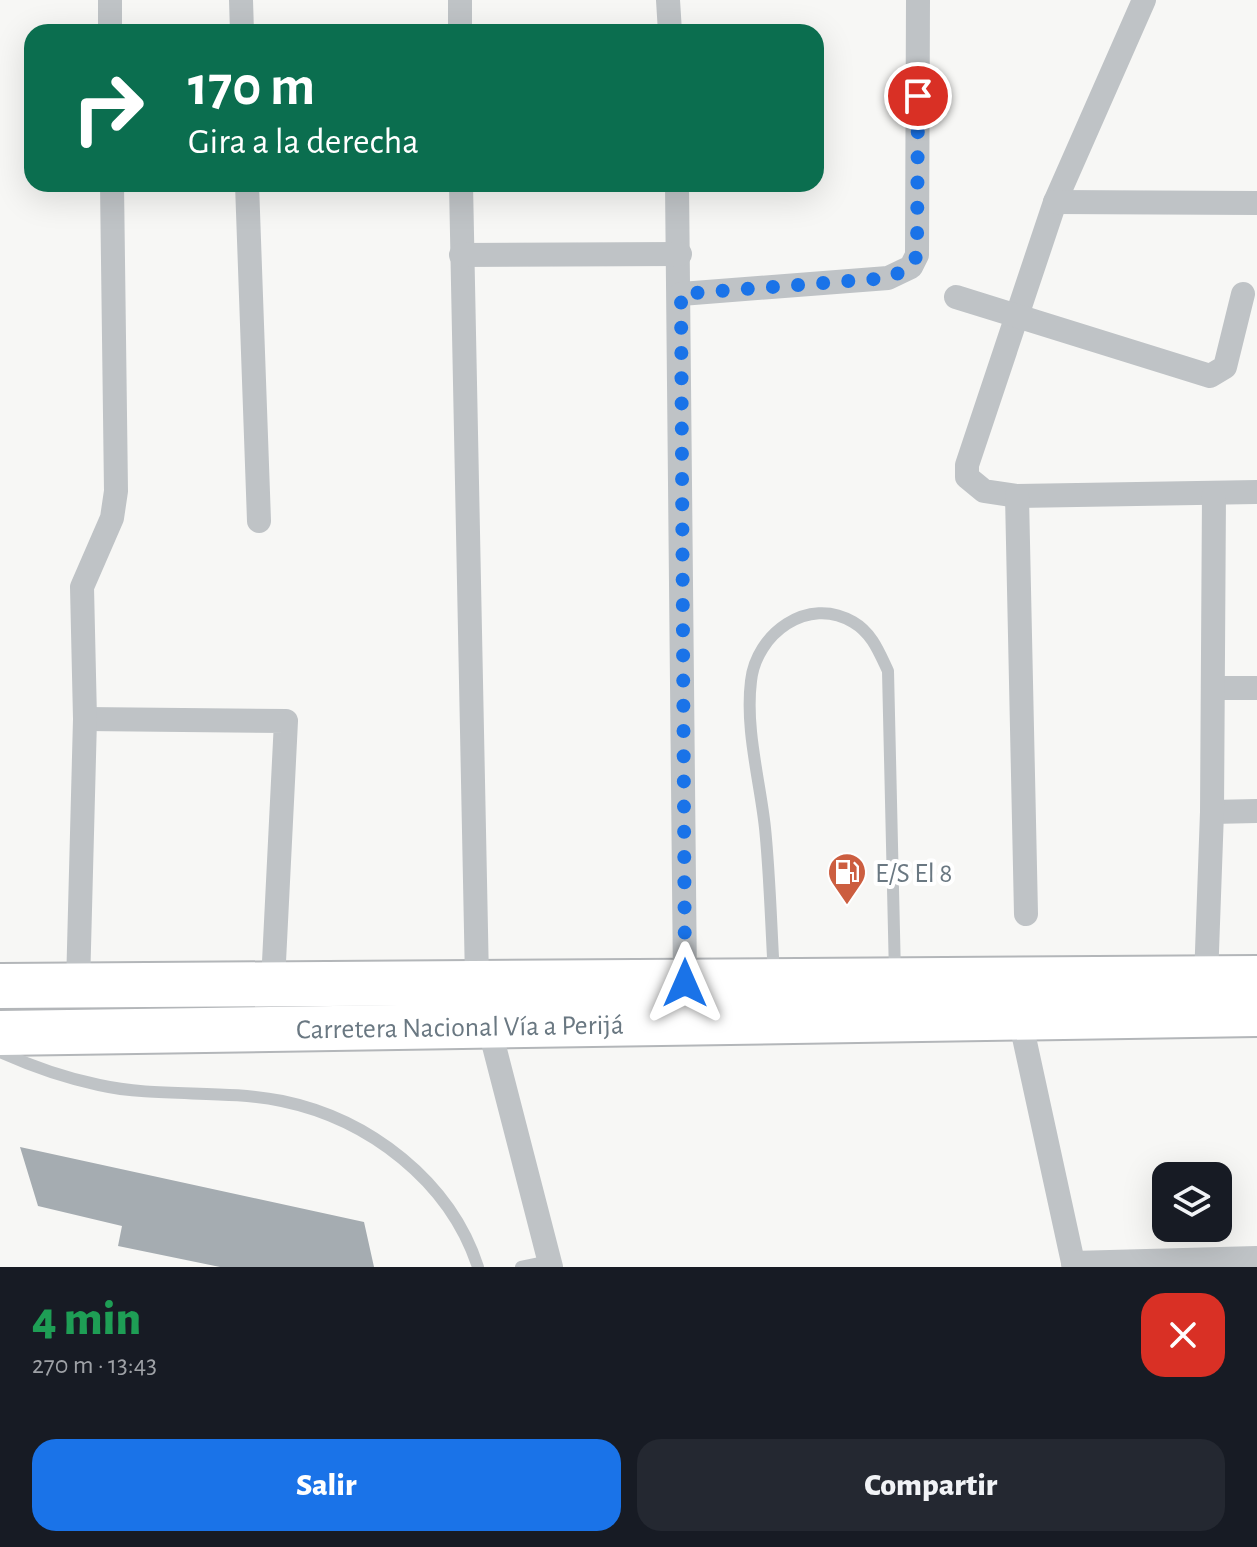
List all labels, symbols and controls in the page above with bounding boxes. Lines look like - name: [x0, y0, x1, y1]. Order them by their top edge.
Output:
- icon: right: [56, 56, 160, 160]
- text: 170 m: [188, 59, 315, 115]
- pin: [884, 62, 952, 130]
- icon: arrive: [896, 74, 940, 118]
- text: Gira a la derecha: [188, 124, 419, 160]
- fuel station icon: E/S El 8: [826, 851, 868, 906]
- place label: E/S El 8: [875, 860, 953, 888]
- position arrow: [643, 941, 727, 1025]
- street label: Carretera Nacional Vía a Perijá: [296, 1012, 624, 1045]
- map controls: [1152, 1162, 1232, 1242]
- button: layers: [1152, 1162, 1232, 1242]
- button: close: [1141, 1293, 1225, 1377]
- text: 4 min: [32, 1296, 141, 1344]
- text: 270 m · 13:43: [32, 1352, 157, 1378]
- button: Salir: [32, 1439, 621, 1531]
- button: Compartir: [637, 1439, 1225, 1531]

